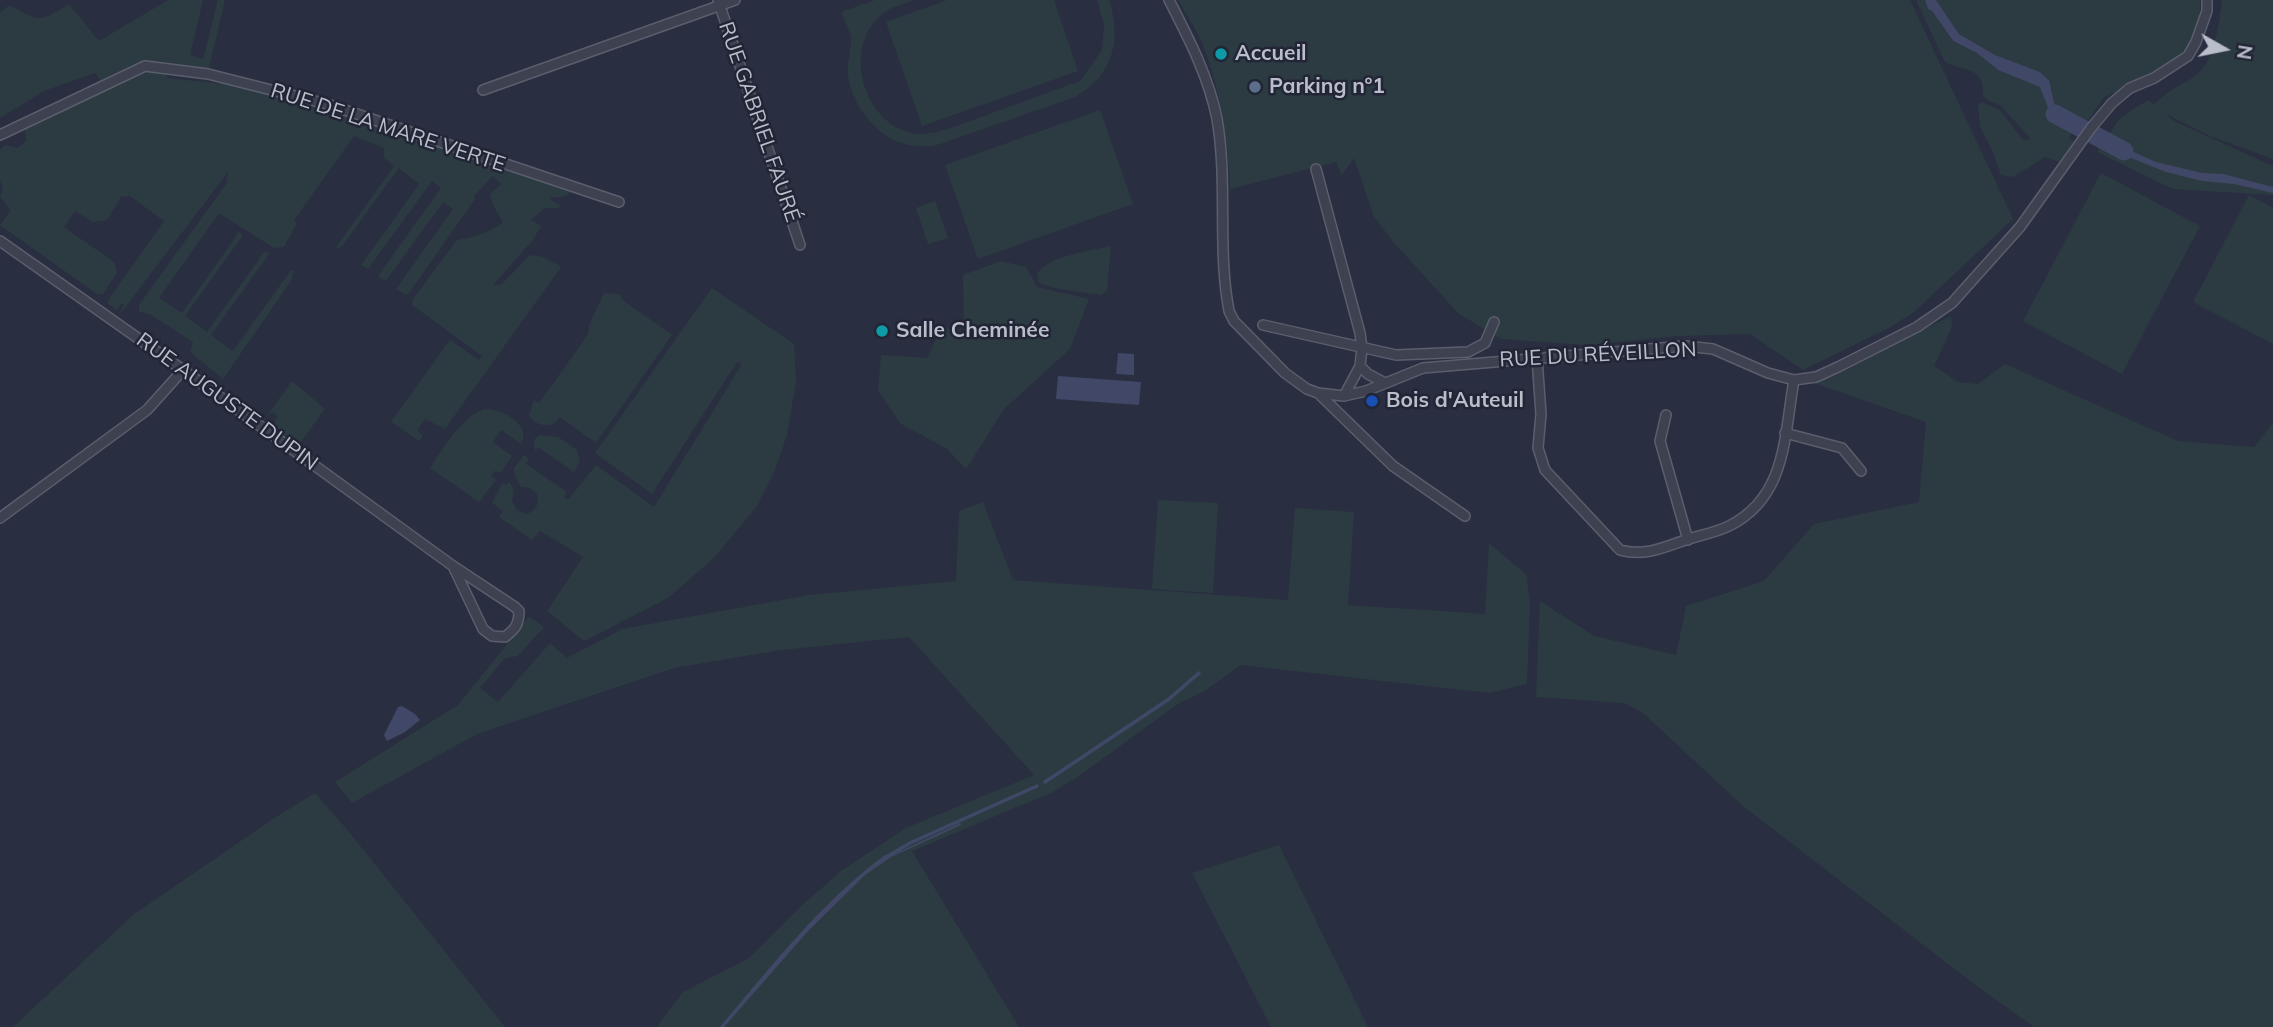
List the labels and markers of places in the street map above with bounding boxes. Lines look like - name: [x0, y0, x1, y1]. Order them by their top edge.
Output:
- place label: Accueil: [1235, 41, 1307, 67]
- marker: Accueil: [1213, 46, 1229, 62]
- place label: Parking n°1: [1269, 74, 1385, 100]
- marker: Parking n°1: [1247, 79, 1263, 95]
- place label: Salle Cheminée: [896, 318, 1049, 344]
- marker: Salle Cheminée: [874, 323, 890, 339]
- place label: Bois d'Auteuil: [1386, 388, 1524, 414]
- marker: Bois d'Auteuil: [1364, 393, 1380, 409]

